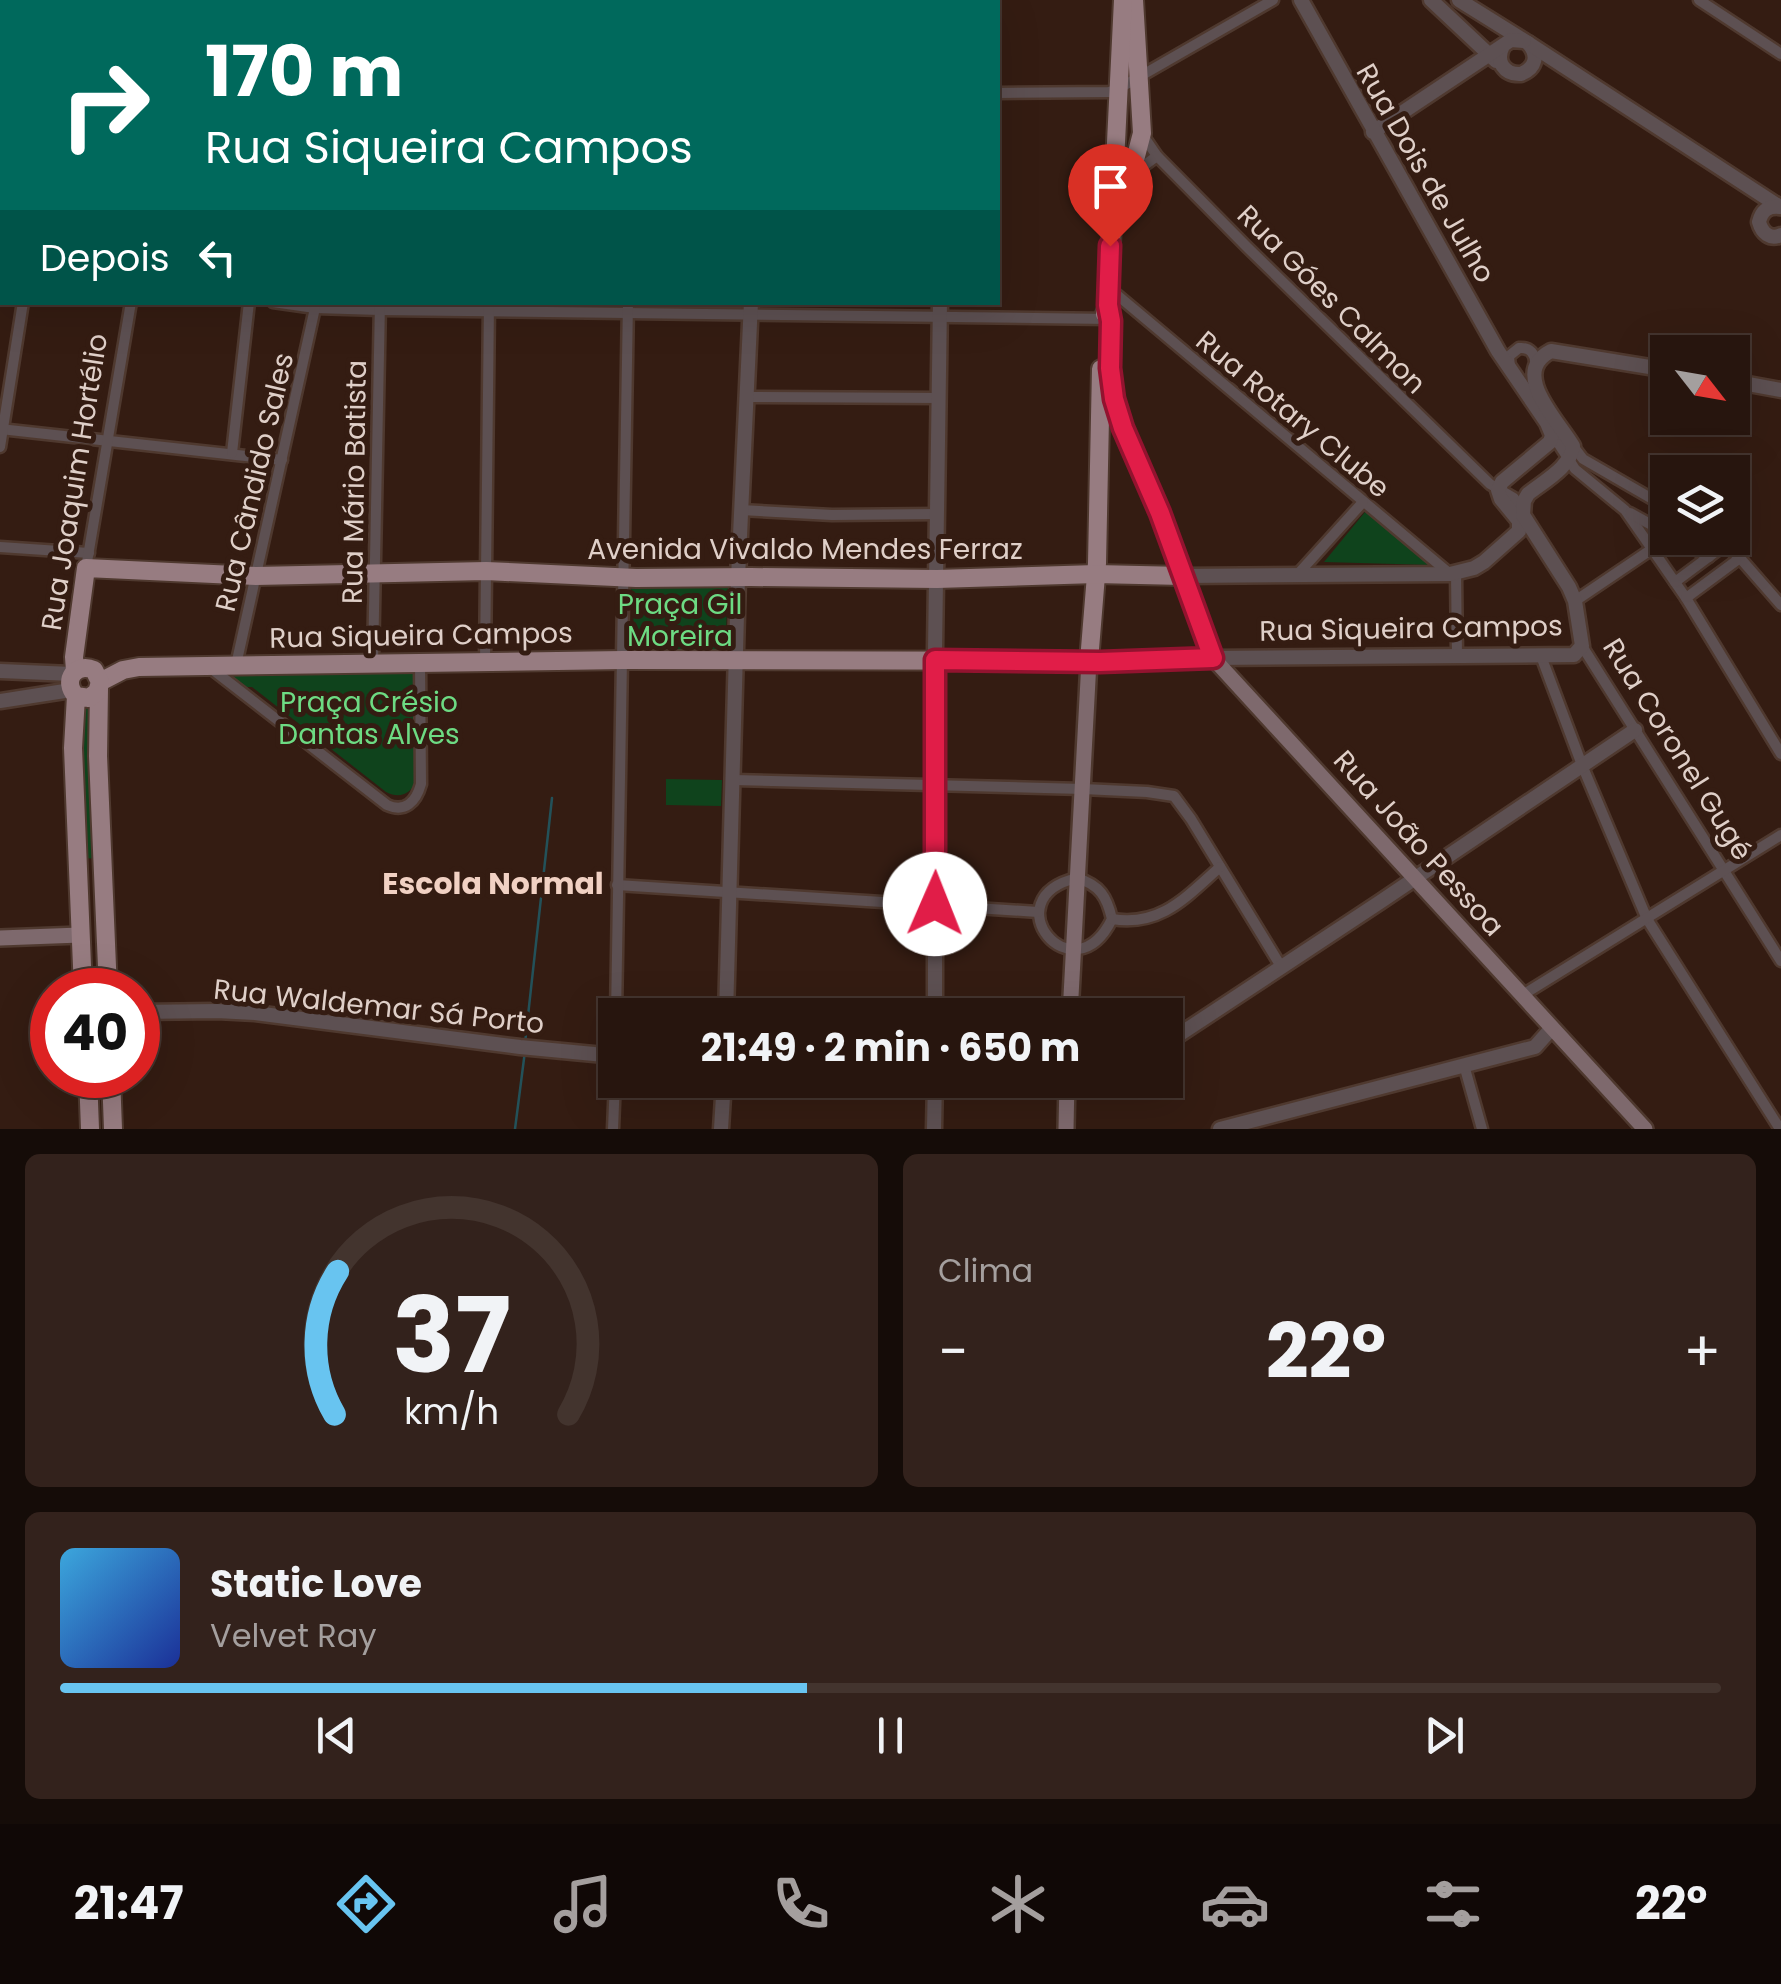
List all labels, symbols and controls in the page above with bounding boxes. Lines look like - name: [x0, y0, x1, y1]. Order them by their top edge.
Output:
- text: 170 m: [205, 22, 403, 121]
- icon: right: [40, 40, 170, 170]
- street label: Rua Dois de Julho: [1347, 56, 1504, 290]
- text: Rua Siqueira Campos: [205, 116, 693, 179]
- pin: [1068, 144, 1153, 247]
- icon: arrive: [1083, 159, 1138, 214]
- street label: Rua Góes Calmon: [1229, 196, 1435, 402]
- icon: left: [190, 230, 245, 285]
- text: Depois: [40, 231, 170, 284]
- street label: Rua Rotary Clube: [1188, 322, 1398, 507]
- street label: Rua Joaquim Hortélio: [32, 331, 117, 633]
- north arrow: [1650, 335, 1750, 435]
- map controls: [1650, 335, 1750, 555]
- street label: Rua Cândido Sales: [206, 349, 303, 615]
- street label: Rua Mário Batista: [333, 360, 376, 604]
- button: layers: [1650, 455, 1750, 555]
- street label: Avenida Vivaldo Mendes Ferraz: [587, 530, 1023, 569]
- park label: Praça Gil Moreira: [618, 585, 742, 656]
- street label: Rua Siqueira Campos: [1259, 606, 1563, 651]
- street label: Rua Siqueira Campos: [269, 613, 573, 658]
- street label: Rua Coronel Gugé: [1594, 631, 1762, 868]
- park label: Praça Crésio Dantas Alves: [278, 683, 460, 754]
- street label: Rua João Pessoa: [1324, 742, 1513, 945]
- position arrow: [883, 852, 987, 956]
- district label: Escola Normal: [382, 862, 604, 905]
- speed limit sign: 40: [30, 968, 160, 1098]
- street label: Rua Waldemar Sá Porto: [212, 970, 546, 1043]
- text: 21:49 · 2 min · 650 m: [701, 1021, 1080, 1074]
- text: Clima: [938, 1248, 1033, 1293]
- text: 37: [392, 1263, 511, 1408]
- text: 22°: [1266, 1299, 1386, 1404]
- text: −: [938, 1313, 968, 1390]
- text: +: [1683, 1313, 1721, 1390]
- text: km/h: [404, 1386, 499, 1437]
- text: Static Love: [210, 1557, 422, 1610]
- text: Velvet Ray: [210, 1613, 376, 1658]
- icon: previous: [309, 1708, 364, 1763]
- icon: pause: [863, 1708, 918, 1763]
- icon: next: [1417, 1708, 1472, 1763]
- icon: directions: [331, 1869, 401, 1939]
- icon: music: [548, 1869, 618, 1939]
- icon: phone: [766, 1869, 836, 1939]
- icon: climate: [983, 1869, 1053, 1939]
- icon: car: [1200, 1869, 1270, 1939]
- icon: filters: [1418, 1869, 1488, 1939]
- text: 21:47: [74, 1872, 184, 1935]
- text: 22°: [1635, 1872, 1707, 1935]

